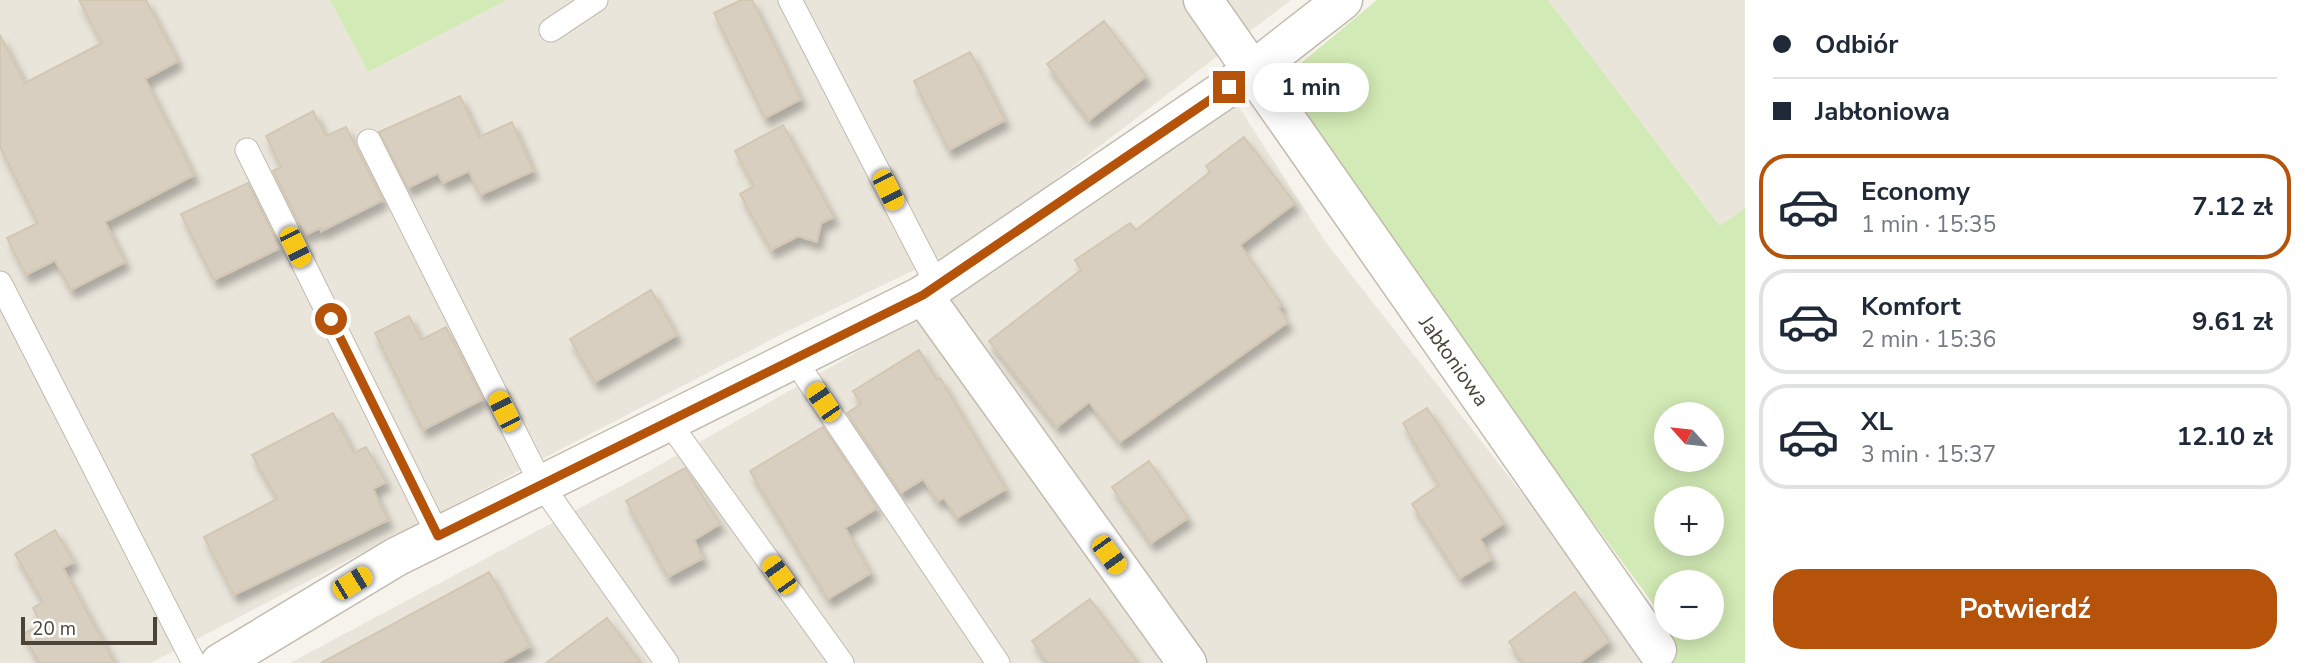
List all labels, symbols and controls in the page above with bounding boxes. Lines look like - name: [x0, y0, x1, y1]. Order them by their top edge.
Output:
- text: Odbiór: [1815, 27, 1898, 62]
- callout: 1 min: [1254, 62, 1369, 112]
- route end: [1213, 71, 1245, 103]
- text: 1 min: [1281, 72, 1341, 103]
- text: Jabłoniowa: [1815, 94, 1950, 129]
- car: [870, 167, 907, 213]
- text: Economy: [1861, 174, 1970, 209]
- icon: car: [1777, 175, 1840, 238]
- text: 7.12 zł: [2192, 189, 2273, 224]
- text: 1 min · 15:35: [1861, 209, 1996, 240]
- car: [277, 224, 314, 270]
- text: Komfort: [1861, 289, 1961, 324]
- icon: car: [1777, 290, 1840, 353]
- route start: [315, 303, 347, 335]
- text: 9.61 zł: [2192, 304, 2273, 339]
- street label: Jabłoniowa: [1412, 309, 1496, 412]
- text: 2 min · 15:36: [1861, 324, 1996, 355]
- car: [803, 379, 844, 425]
- car: [486, 388, 523, 434]
- north arrow: [1654, 402, 1724, 472]
- map controls: [1654, 402, 1724, 640]
- text: XL: [1861, 404, 1893, 439]
- icon: car: [1777, 405, 1840, 468]
- text: 12.10 zł: [2177, 419, 2273, 454]
- text: 3 min · 15:37: [1861, 439, 1996, 470]
- button: +: [1654, 486, 1724, 556]
- car: [1089, 532, 1130, 578]
- car: [759, 552, 800, 598]
- car: [329, 563, 376, 603]
- button: Potwierdź: [1773, 569, 2277, 649]
- button: −: [1654, 570, 1724, 640]
- scale bar: [21, 614, 158, 646]
- text: 20 m: [32, 616, 76, 642]

